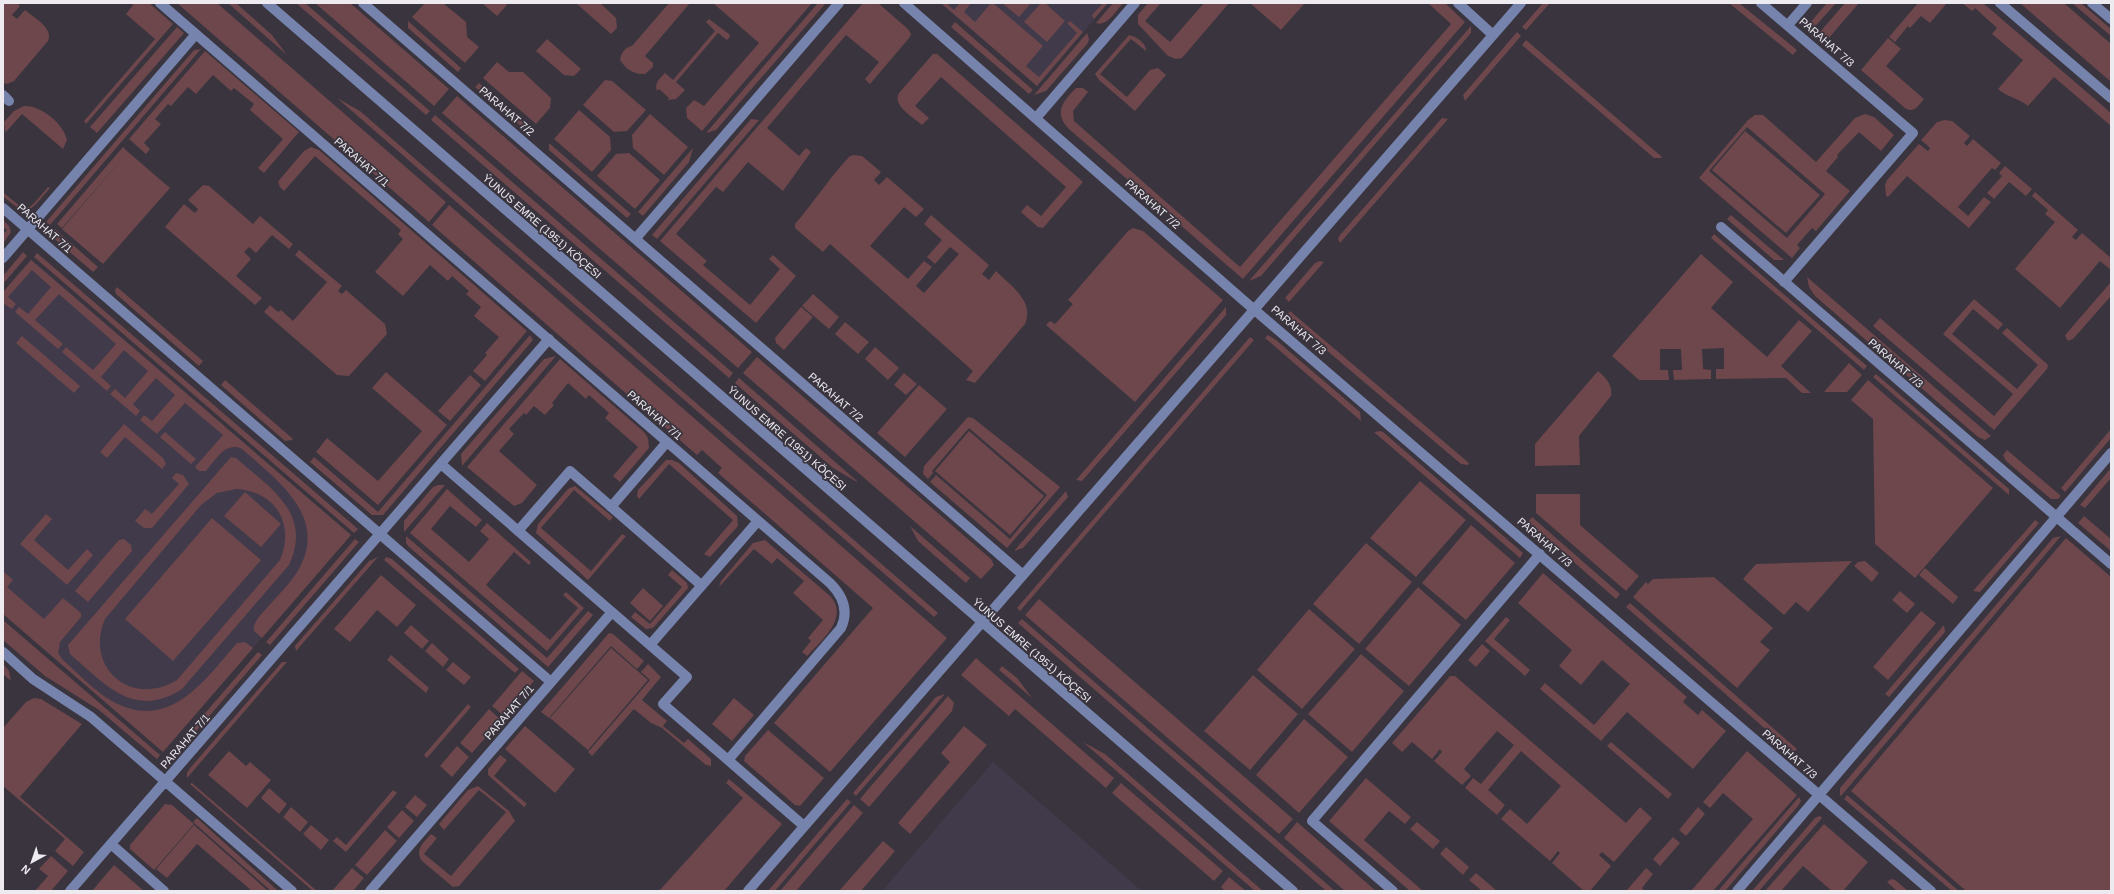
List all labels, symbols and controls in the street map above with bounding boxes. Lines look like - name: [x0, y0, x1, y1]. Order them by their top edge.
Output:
- street label: PARAHAT 7/3: [1797, 15, 1857, 69]
- street label: PARAHAT 7/2: [477, 84, 537, 138]
- street label: PARAHAT 7/1: [332, 135, 392, 189]
- street label: ÝUNUS EMRE (1951) KÖÇESI: [480, 171, 604, 281]
- street label: PARAHAT 7/2: [1123, 177, 1183, 231]
- street label: PARAHAT 7/1: [15, 201, 75, 255]
- street label: PARAHAT 7/3: [1269, 303, 1329, 357]
- street label: PARAHAT 7/3: [1866, 336, 1926, 390]
- street label: PARAHAT 7/2: [806, 370, 866, 424]
- street label: ÝUNUS EMRE (1951) KÖÇESI: [725, 383, 849, 493]
- street label: PARAHAT 7/1: [625, 388, 685, 442]
- street label: PARAHAT 7/3: [1515, 515, 1575, 569]
- street label: ÝUNUS EMRE (1951) KÖÇESI: [970, 595, 1094, 705]
- street label: PARAHAT 7/1: [482, 682, 536, 742]
- street label: PARAHAT 7/1: [158, 711, 212, 771]
- street label: PARAHAT 7/3: [1760, 727, 1820, 781]
- north arrow: [12, 842, 52, 882]
- text: N: [19, 862, 32, 877]

